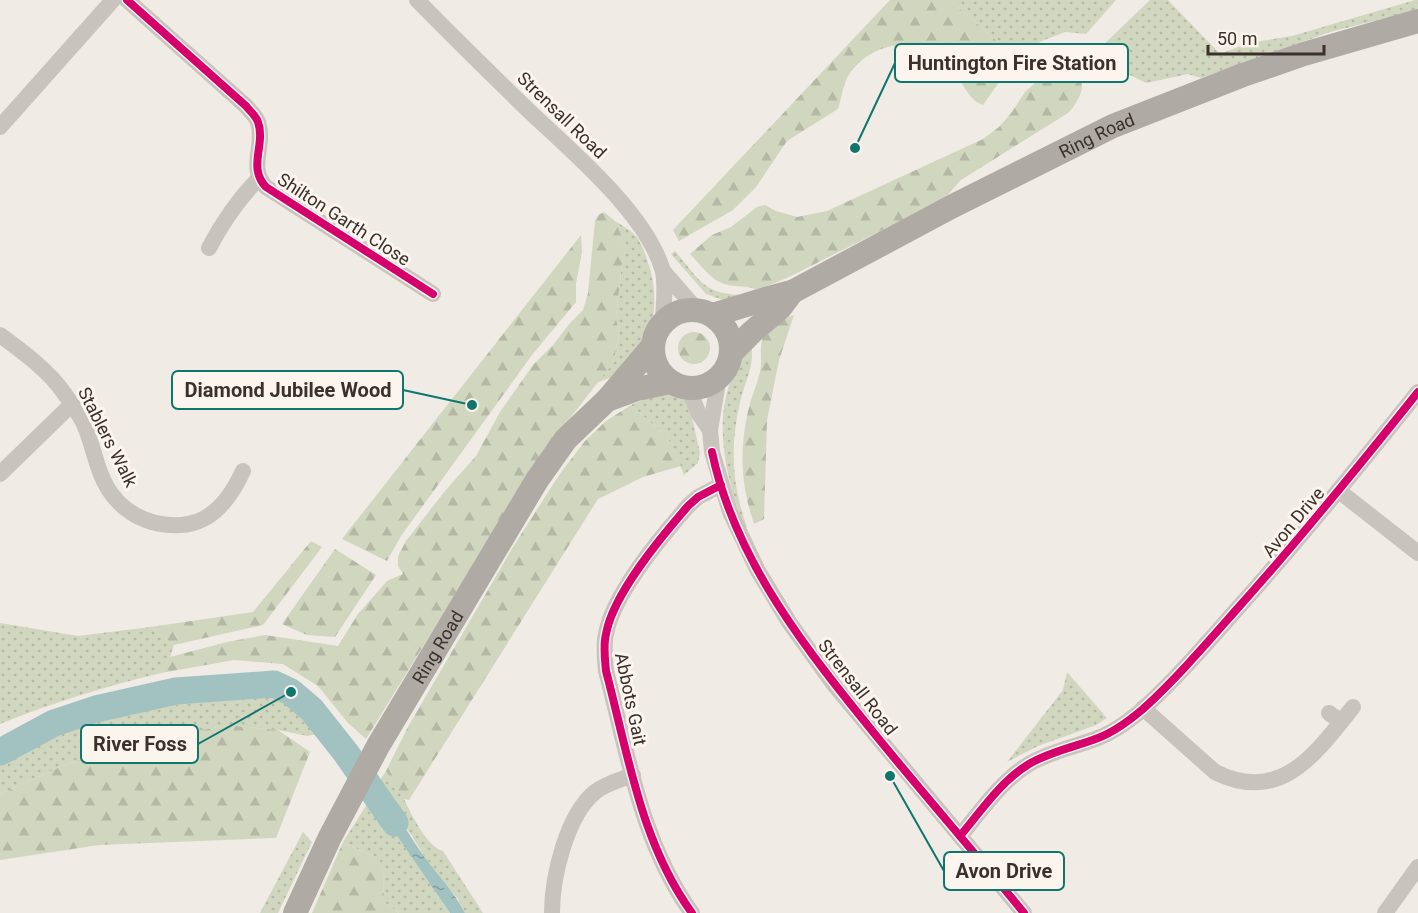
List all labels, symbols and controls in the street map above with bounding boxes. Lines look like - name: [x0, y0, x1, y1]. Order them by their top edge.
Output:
- scale bar: [1208, 18, 1324, 56]
- text: 50 m: [1217, 28, 1257, 49]
- callout: Huntington Fire Station: [895, 44, 1128, 82]
- text: Huntington Fire Station: [908, 51, 1116, 75]
- street label: Strensall Road: [513, 67, 611, 163]
- street label: Ring Road: [1055, 108, 1137, 162]
- street label: Shilton Garth Close: [274, 168, 414, 270]
- callout: Diamond Jubilee Wood: [172, 371, 403, 409]
- text: Diamond Jubilee Wood: [185, 378, 391, 402]
- street label: Stablers Walk: [74, 384, 143, 491]
- street label: Avon Drive: [1258, 483, 1328, 561]
- street label: Ring Road: [407, 607, 467, 687]
- street label: Strensall Road: [814, 635, 902, 739]
- street label: Abbots Gait: [611, 651, 651, 747]
- callout: River Foss: [81, 725, 198, 763]
- text: River Foss: [93, 732, 187, 756]
- callout: Avon Drive: [944, 852, 1064, 890]
- text: Avon Drive: [956, 859, 1053, 883]

